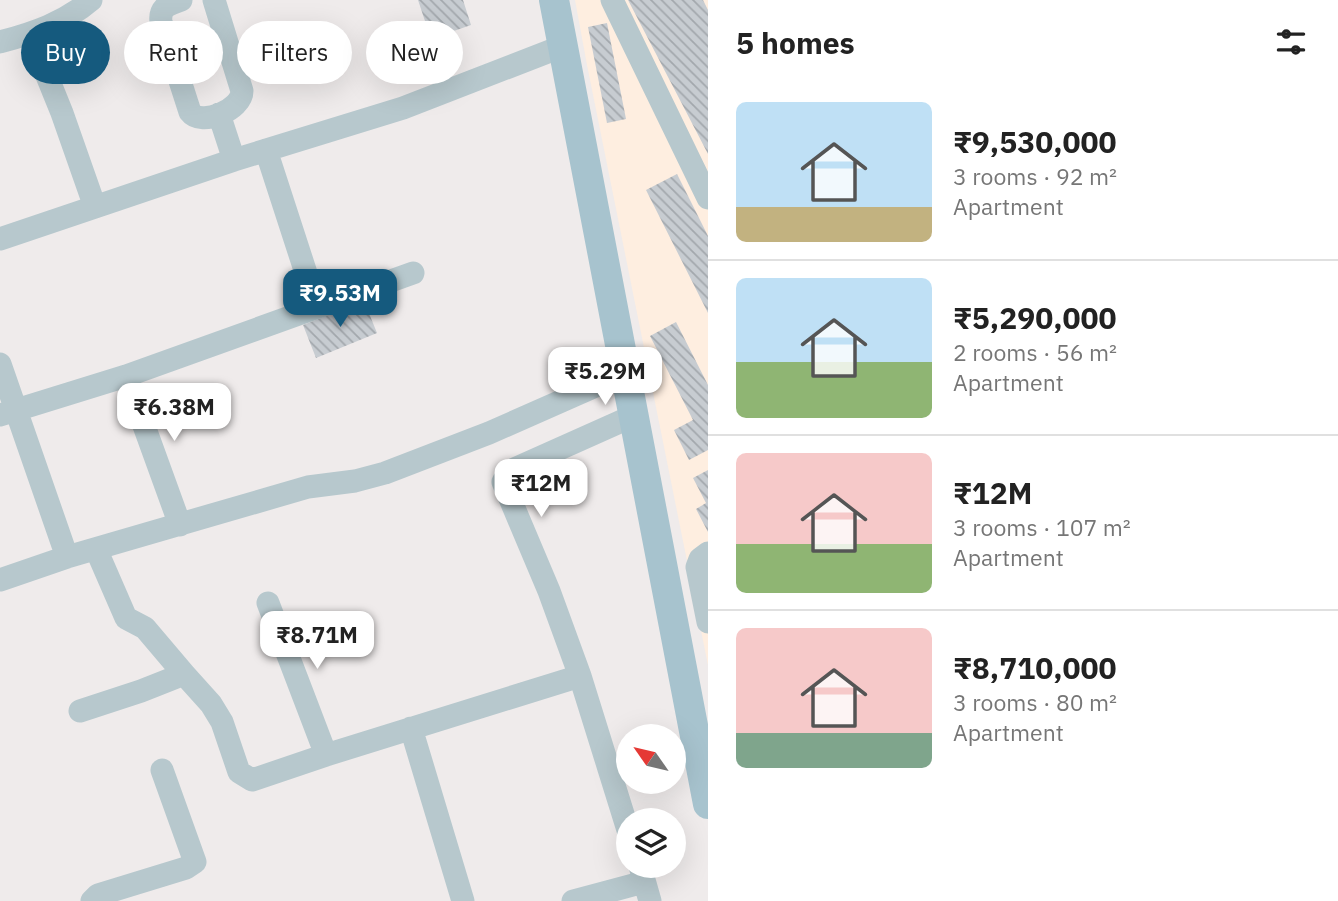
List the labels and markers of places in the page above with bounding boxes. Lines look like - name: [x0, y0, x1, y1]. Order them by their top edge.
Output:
- pin: ₹9.53M: [283, 270, 397, 329]
- pin: ₹5.29M: [548, 348, 662, 407]
- pin: ₹6.38M: [117, 384, 231, 443]
- pin: ₹12M: [500, 460, 582, 519]
- pin: ₹8.71M: [260, 612, 374, 671]

